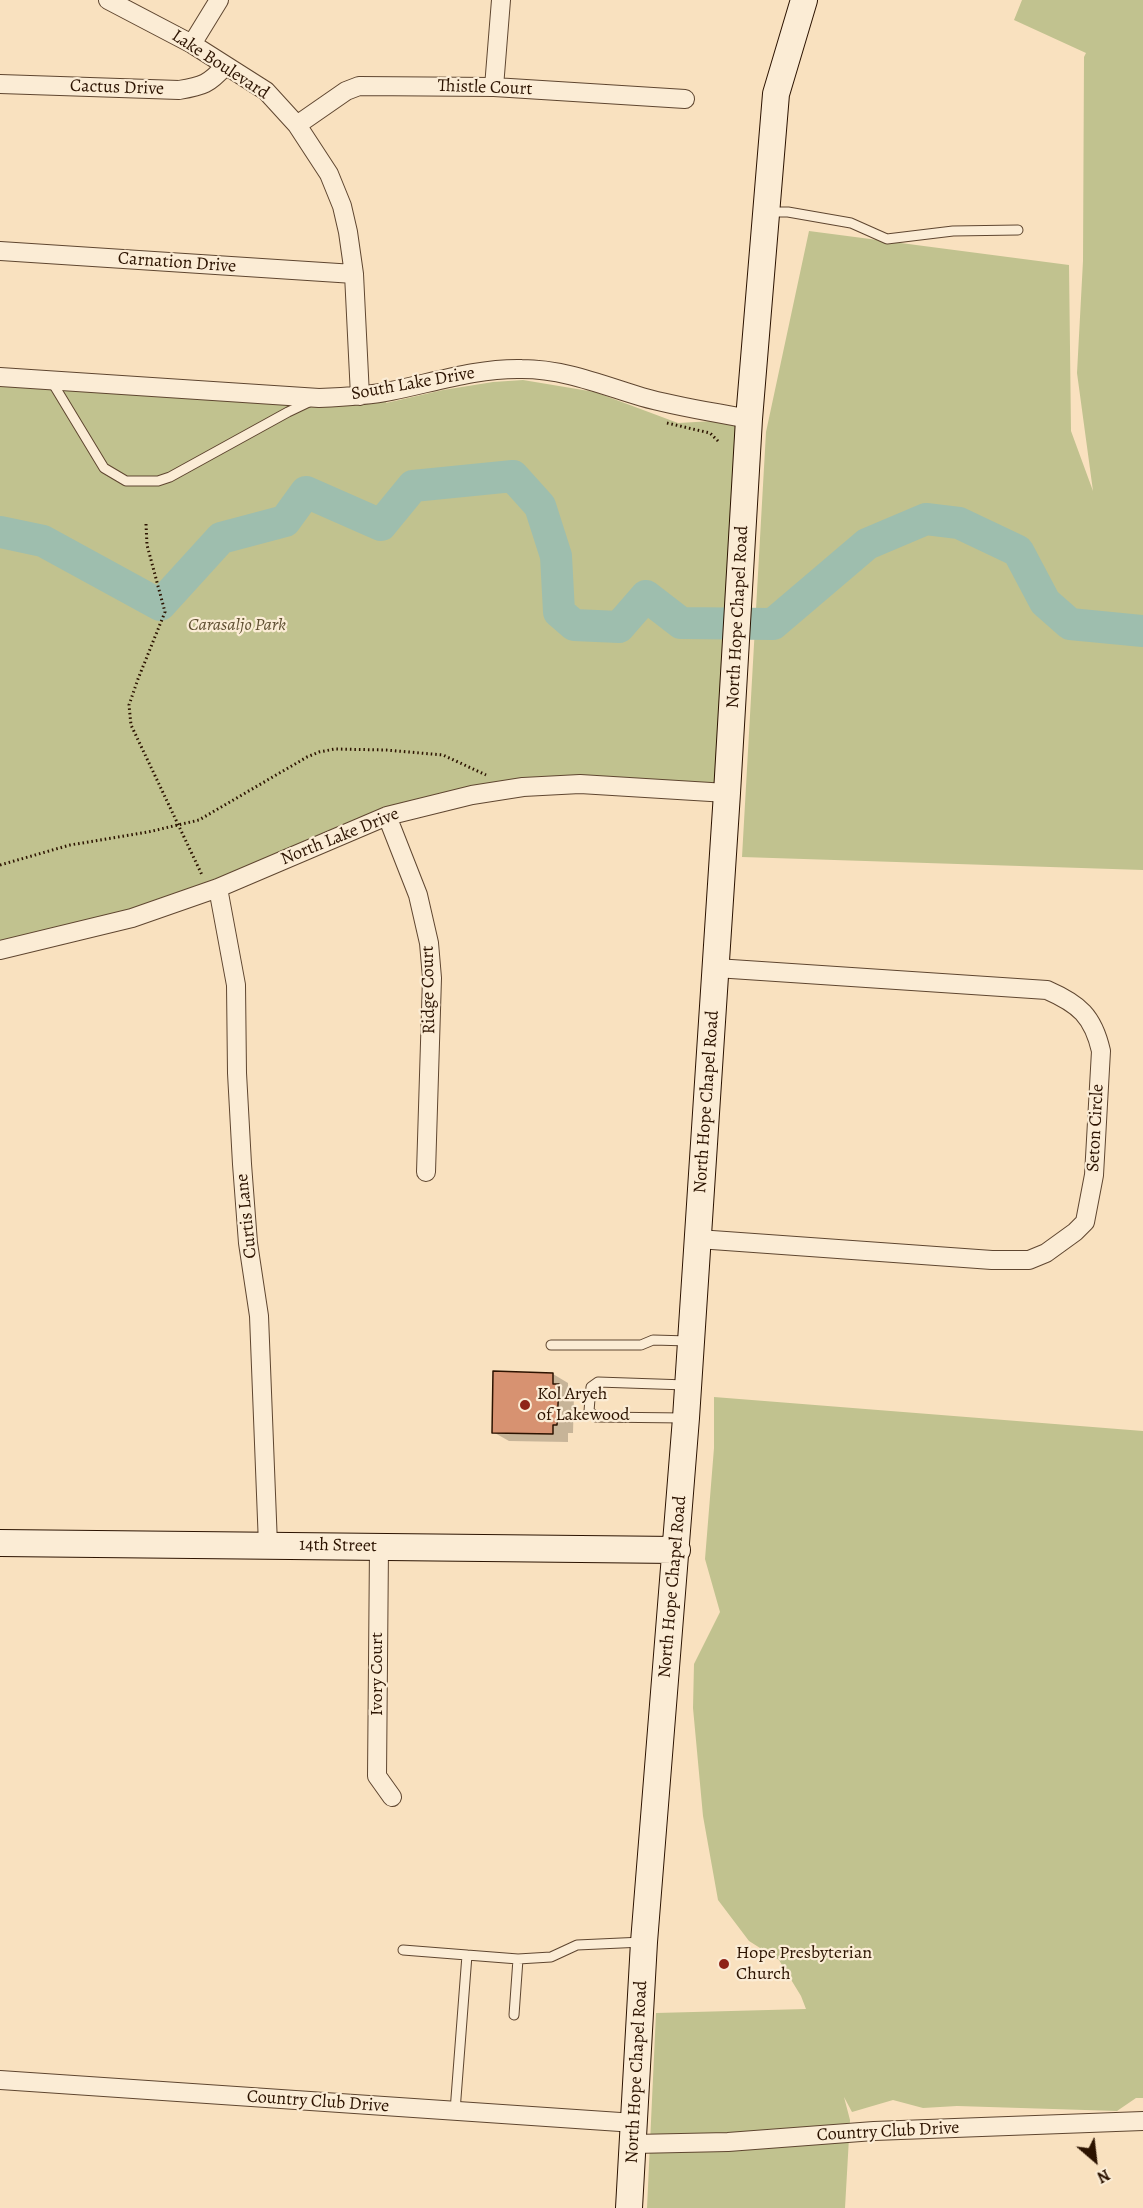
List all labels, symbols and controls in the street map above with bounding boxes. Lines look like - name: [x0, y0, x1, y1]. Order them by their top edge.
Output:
- street label: Lake Boulevard: [167, 25, 273, 105]
- street label: Cactus Drive: [70, 76, 164, 100]
- street label: Thistle Court: [437, 76, 533, 100]
- street label: Carnation Drive: [117, 248, 237, 278]
- street label: South Lake Drive: [350, 362, 476, 406]
- street label: North Hope Chapel Road: [722, 525, 754, 709]
- park label: Carasaljo Park: [188, 615, 286, 637]
- street label: North Lake Drive: [278, 803, 402, 871]
- street label: Ridge Court: [417, 945, 441, 1035]
- street label: North Hope Chapel Road: [690, 1010, 724, 1194]
- street label: Seton Circle: [1083, 1083, 1109, 1173]
- street label: Curtis Lane: [232, 1173, 262, 1259]
- place label: Kol Aryeh of Lakewood: [537, 1384, 630, 1426]
- marker: Kol Aryeh of Lakewood: [518, 1398, 532, 1412]
- street label: North Hope Chapel Road: [654, 1495, 692, 1679]
- street label: 14th Street: [299, 1535, 377, 1557]
- street label: Ivory Court: [367, 1632, 389, 1716]
- place label: Hope Presbyterian Church: [736, 1943, 872, 1986]
- marker: Hope Presbyterian Church: [717, 1957, 731, 1971]
- street label: North Hope Chapel Road: [621, 1980, 653, 2164]
- street label: Country Club Drive: [246, 2086, 390, 2118]
- street label: Country Club Drive: [816, 2117, 960, 2147]
- north arrow: [1065, 2130, 1125, 2190]
- text: N: [1093, 2163, 1114, 2188]

